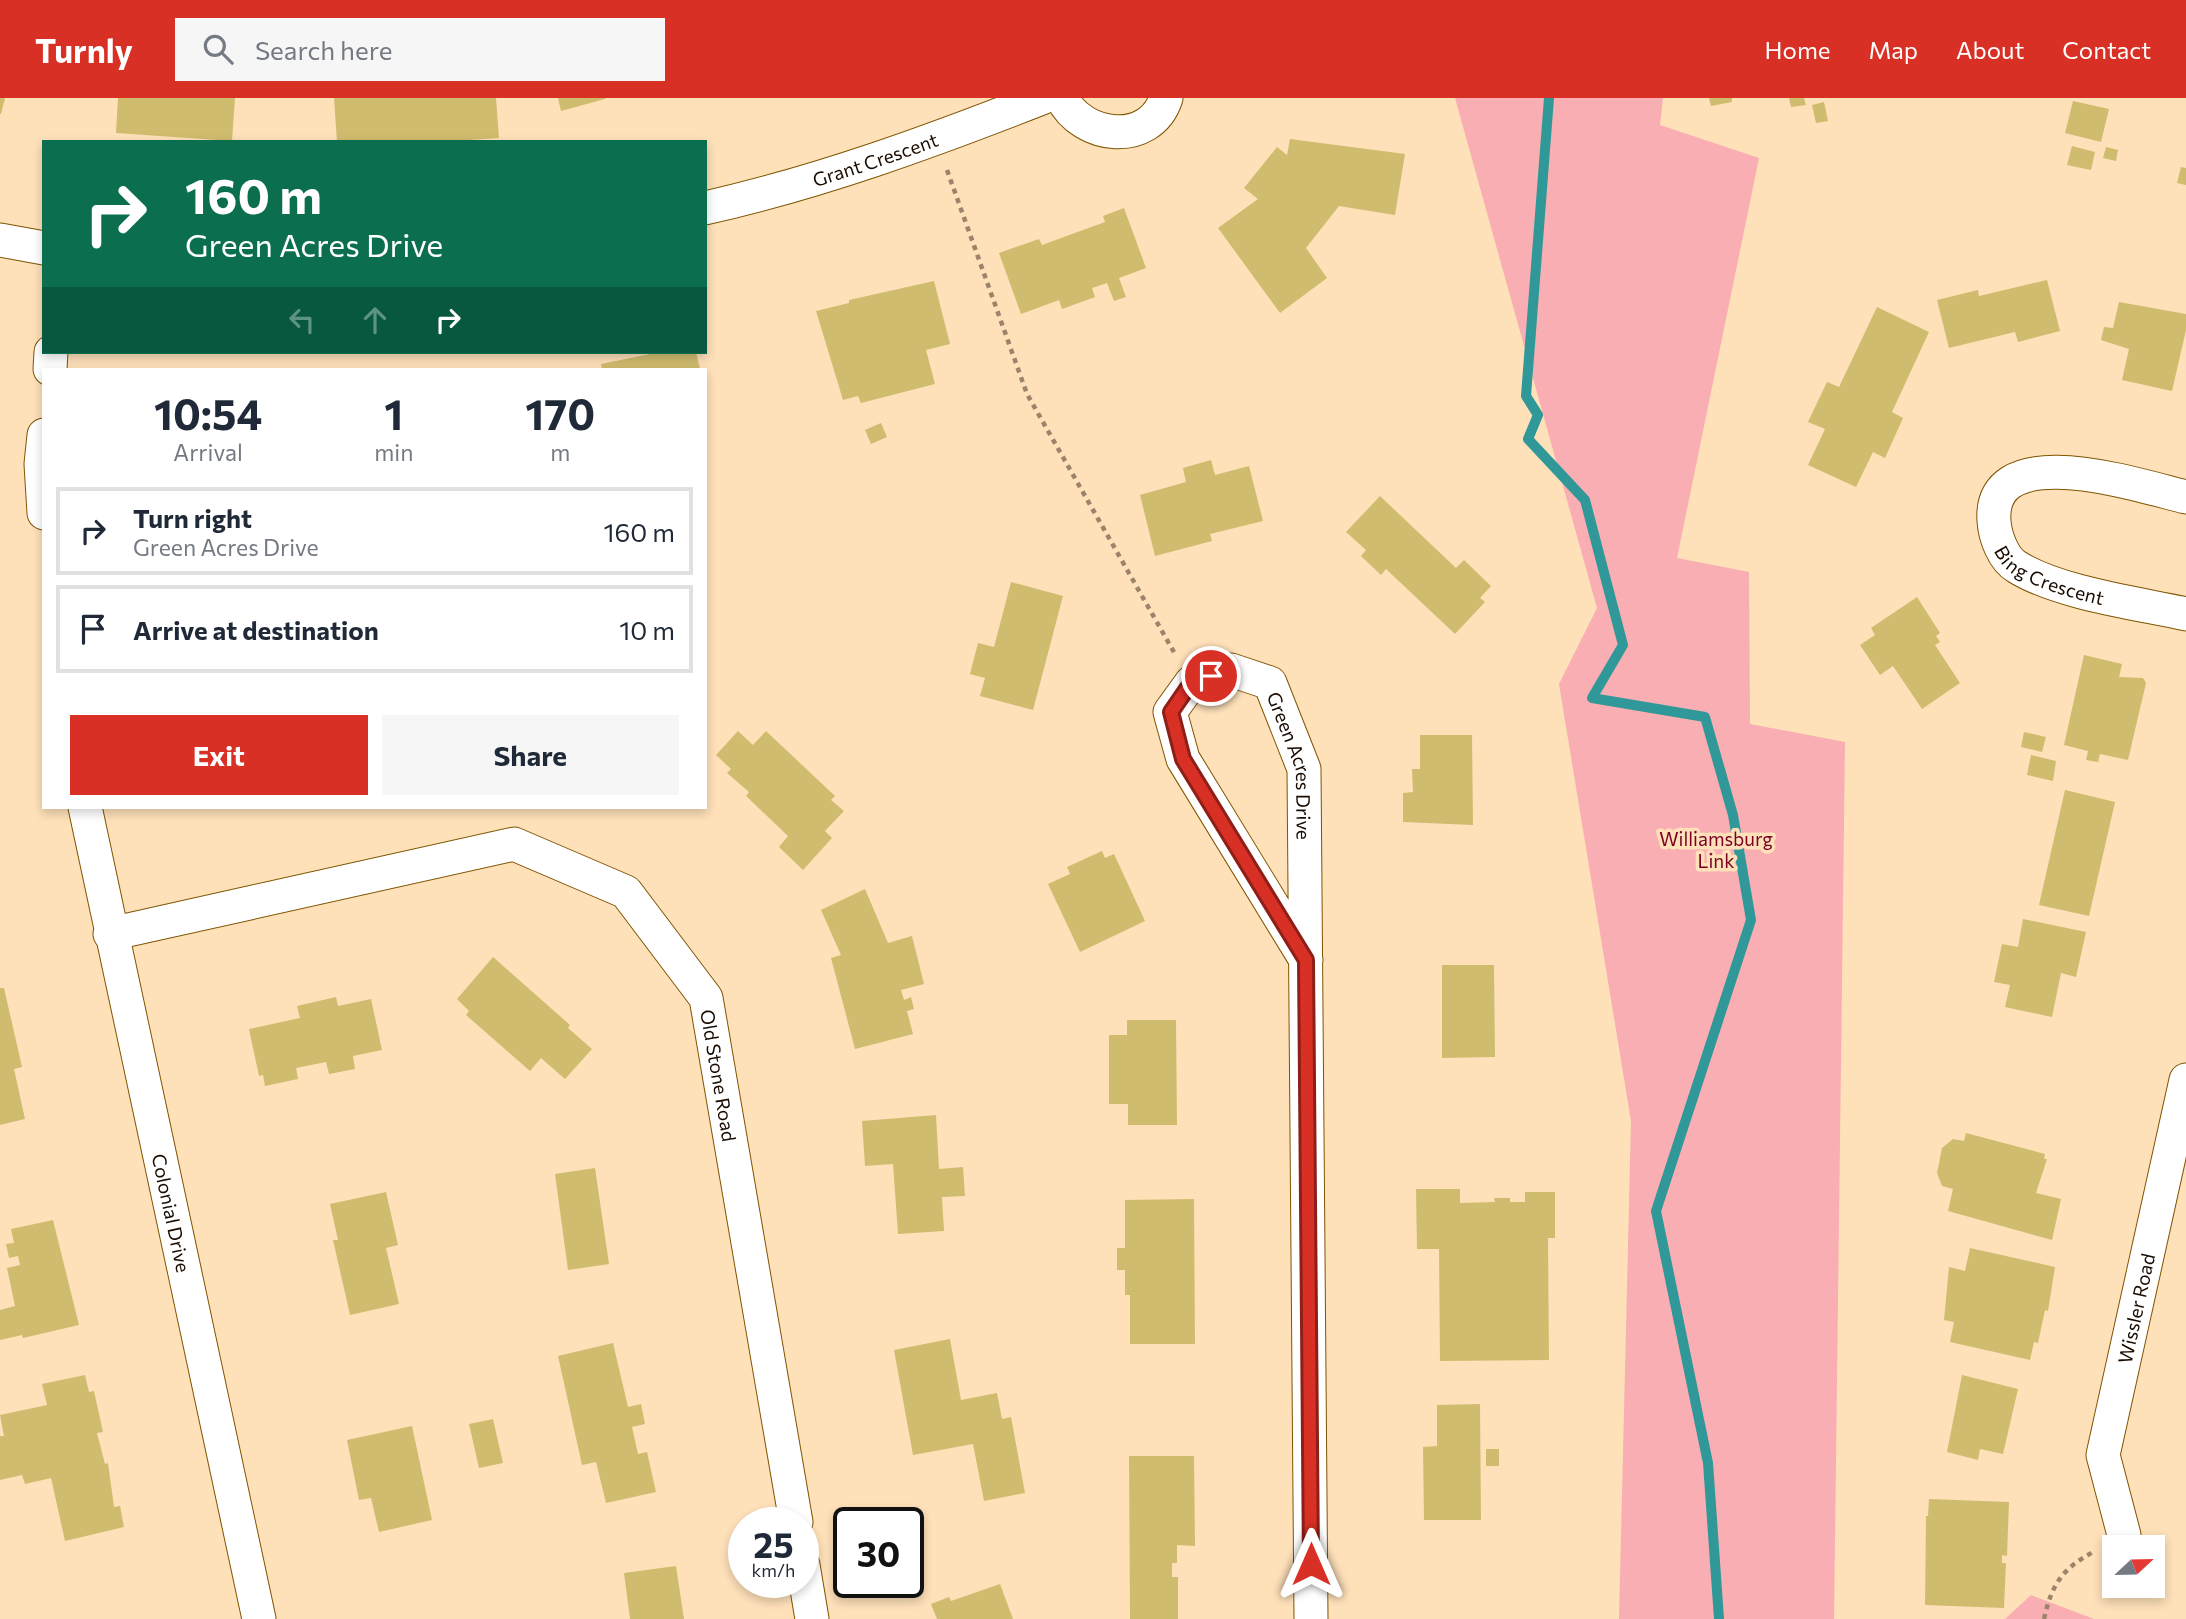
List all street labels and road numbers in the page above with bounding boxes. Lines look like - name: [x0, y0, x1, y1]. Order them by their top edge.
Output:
- street label: Grant Crescent: [810, 127, 941, 190]
- street label: Bing Crescent: [1990, 541, 2107, 609]
- street label: Green Acres Drive: [1263, 688, 1316, 840]
- street label: Old Stone Road: [697, 1007, 742, 1143]
- street label: Colonial Drive: [148, 1151, 196, 1274]
- street label: Wissler Road: [2112, 1251, 2159, 1365]

